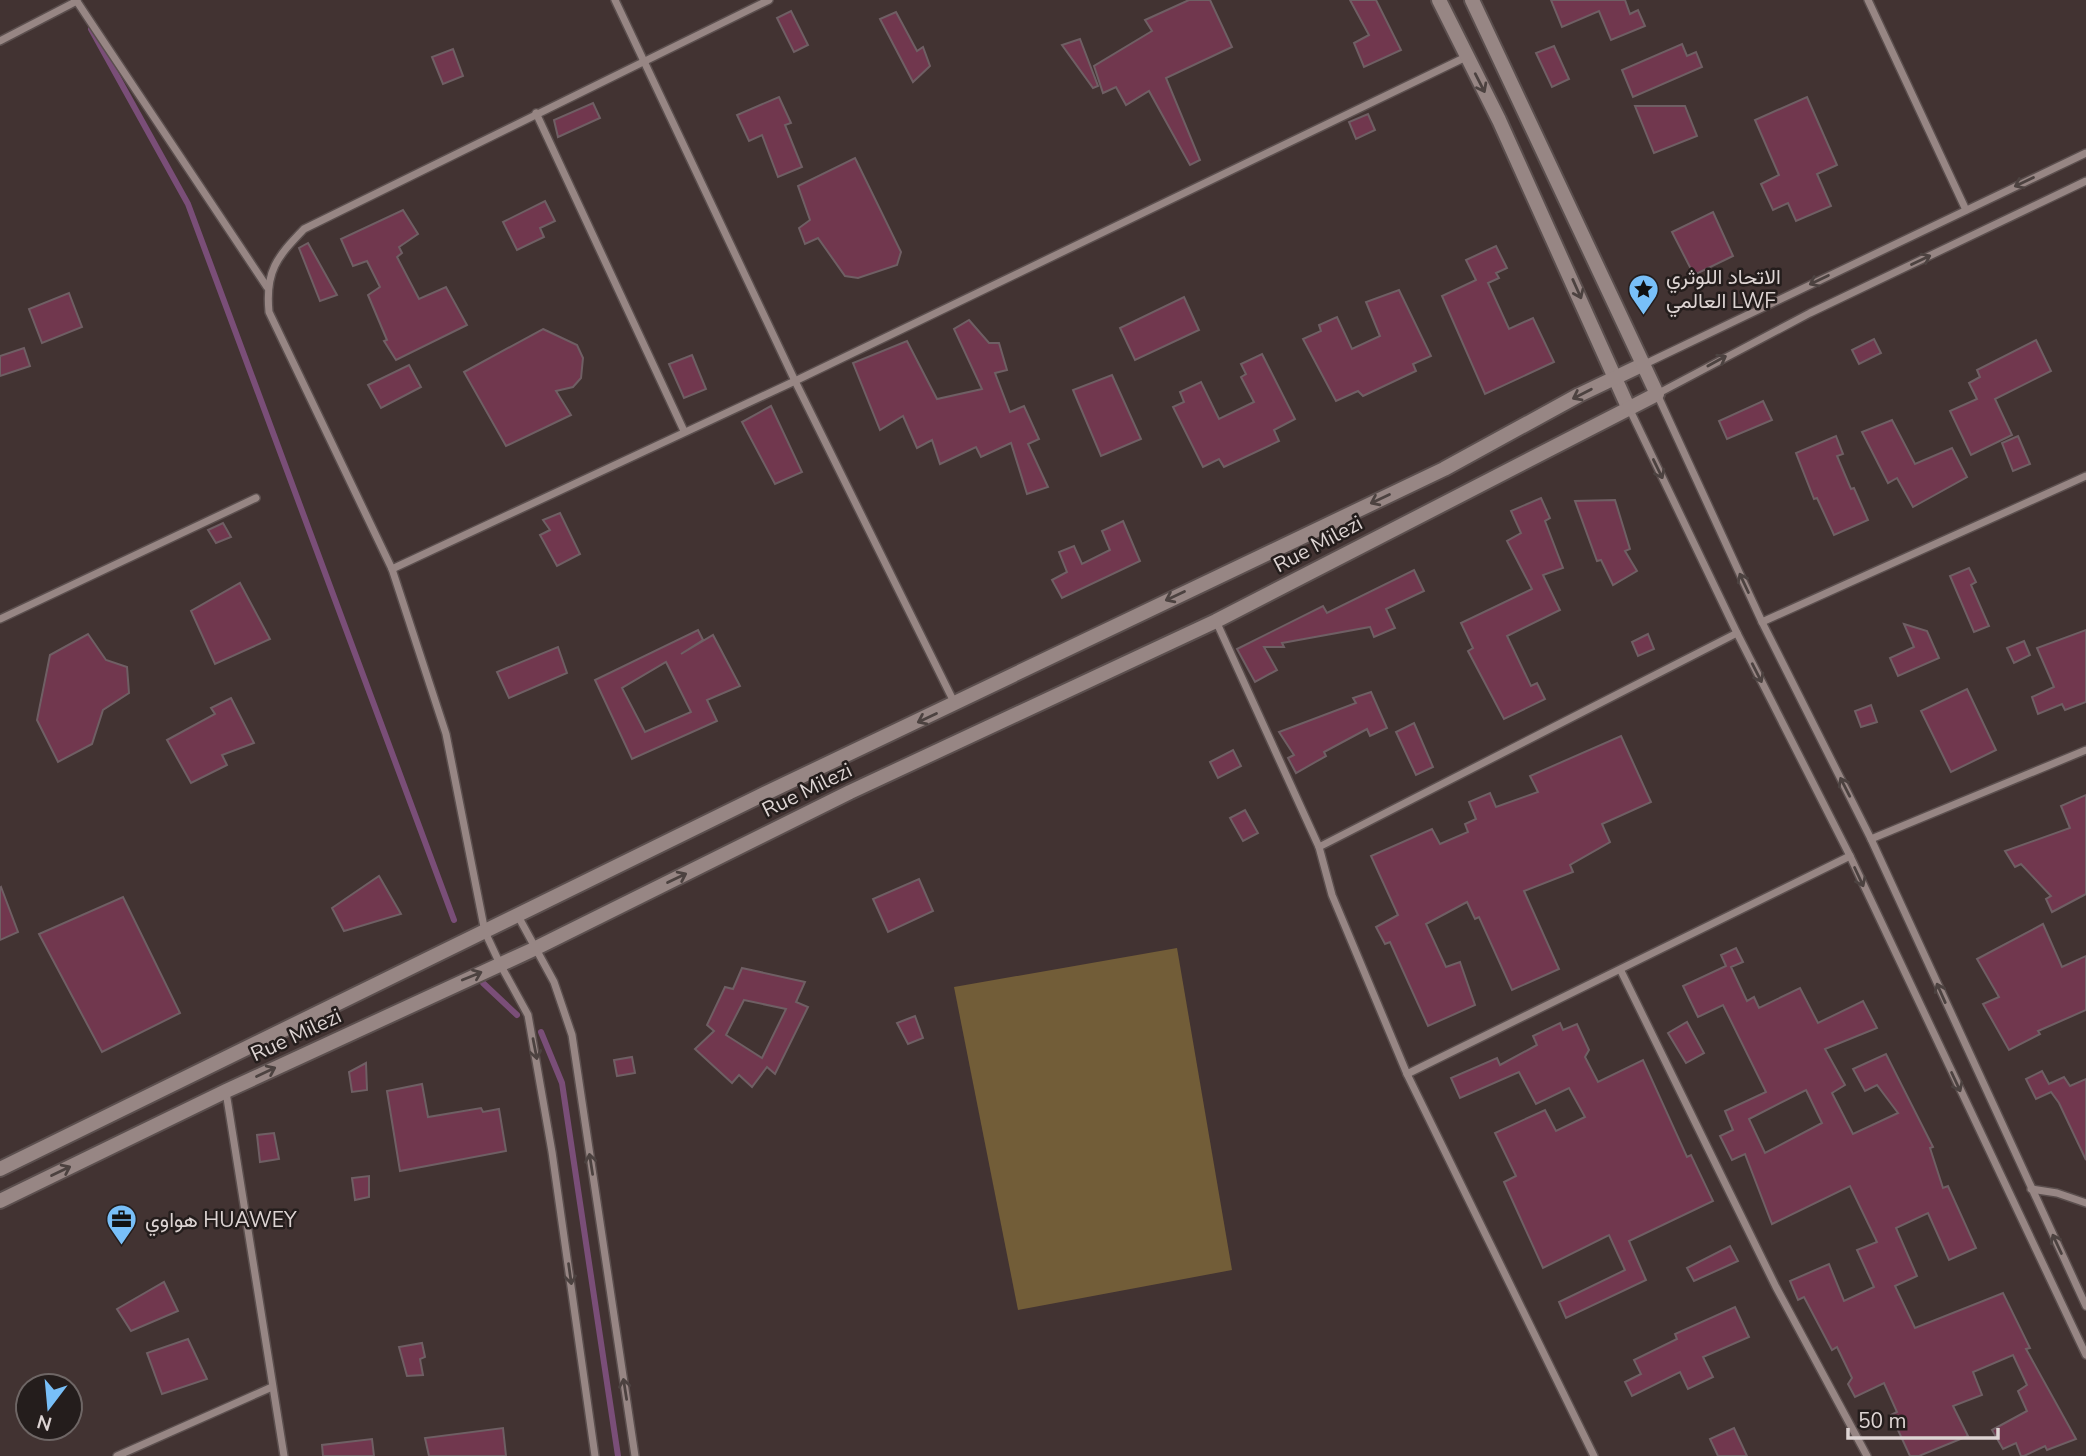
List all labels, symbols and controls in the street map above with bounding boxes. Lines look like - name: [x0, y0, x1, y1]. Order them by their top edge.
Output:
- one-way arrow: [1473, 72, 1487, 93]
- one-way arrow: [2014, 176, 2035, 190]
- one-way arrow: [1910, 253, 1931, 266]
- place label: الاتحاد اللوثري العالمي LWF: [1666, 263, 1781, 318]
- place icon: الاتحاد اللوثري العالمي LWF: [1626, 272, 1660, 316]
- one-way arrow: [1809, 274, 1830, 288]
- one-way arrow: [1571, 278, 1584, 299]
- one-way arrow: [1706, 354, 1726, 368]
- one-way arrow: [1572, 387, 1593, 401]
- one-way arrow: [1652, 458, 1665, 479]
- one-way arrow: [1370, 493, 1392, 506]
- street label: Rue Milezi: [1269, 509, 1367, 579]
- one-way arrow: [1737, 573, 1750, 594]
- one-way arrow: [1165, 590, 1186, 603]
- one-way arrow: [1751, 662, 1765, 683]
- one-way arrow: [917, 712, 938, 725]
- street label: Rue Milezi: [757, 756, 857, 824]
- one-way arrow: [1837, 777, 1851, 798]
- one-way arrow: [1853, 866, 1867, 887]
- one-way arrow: [666, 870, 687, 884]
- one-way arrow: [461, 968, 482, 981]
- one-way arrow: [1934, 983, 1947, 1004]
- street label: Rue Milezi: [246, 1002, 346, 1068]
- one-way arrow: [529, 1037, 542, 1060]
- one-way arrow: [255, 1065, 276, 1078]
- one-way arrow: [1950, 1071, 1964, 1092]
- one-way arrow: [584, 1153, 597, 1175]
- one-way arrow: [50, 1164, 71, 1178]
- office icon: هواوي HUAWEY: [105, 1203, 139, 1247]
- place label: هواوي HUAWEY: [145, 1206, 297, 1237]
- one-way arrow: [2049, 1234, 2063, 1255]
- one-way arrow: [564, 1262, 577, 1285]
- north arrow: [14, 1372, 84, 1442]
- one-way arrow: [618, 1378, 631, 1400]
- scale bar: [1848, 1396, 1998, 1440]
- text: 50 m: [1858, 1407, 1907, 1435]
- text: N: [34, 1408, 55, 1437]

